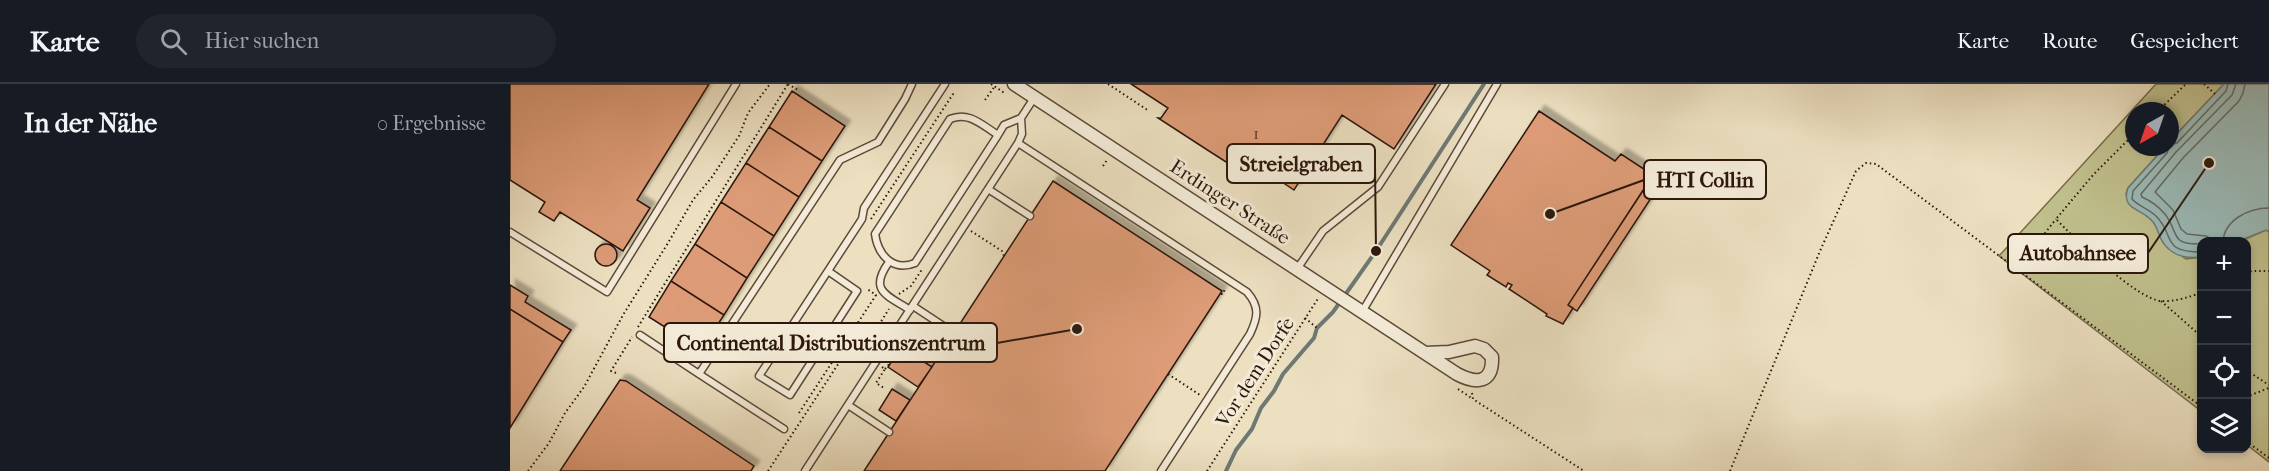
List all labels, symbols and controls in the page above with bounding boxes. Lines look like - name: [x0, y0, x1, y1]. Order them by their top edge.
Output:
- search box: [136, 14, 556, 68]
- text: Karte: [30, 25, 100, 58]
- icon: search: [157, 25, 190, 58]
- text: Hier suchen: [205, 28, 319, 54]
- text: Karte: [1957, 29, 2009, 53]
- text: Route: [2042, 29, 2097, 53]
- text: Gespeichert: [2130, 29, 2239, 53]
- north arrow: [2125, 102, 2179, 156]
- text: In der Nähe: [24, 108, 157, 139]
- text: 0 Ergebnisse: [377, 112, 486, 135]
- house number: 1: [1253, 124, 1259, 143]
- callout: Streielgraben: [1227, 144, 1375, 183]
- text: Streielgraben: [1239, 152, 1363, 176]
- street label: Erdinger Straße: [1166, 155, 1294, 249]
- callout: HTI Collin: [1644, 160, 1766, 199]
- text: HTI Collin: [1656, 168, 1755, 192]
- callout: Autobahnsee: [2008, 234, 2148, 273]
- map controls: [2197, 237, 2251, 453]
- button: +: [2197, 237, 2251, 291]
- text: Autobahnsee: [2018, 241, 2137, 265]
- button: −: [2197, 291, 2251, 345]
- street label: Vor dem Dorfe: [1210, 313, 1299, 432]
- callout: Continental Distributionszentrum: [664, 323, 997, 362]
- text: Continental Distributionszentrum: [676, 331, 986, 355]
- button: locate: [2197, 345, 2251, 399]
- button: layers: [2197, 399, 2251, 453]

